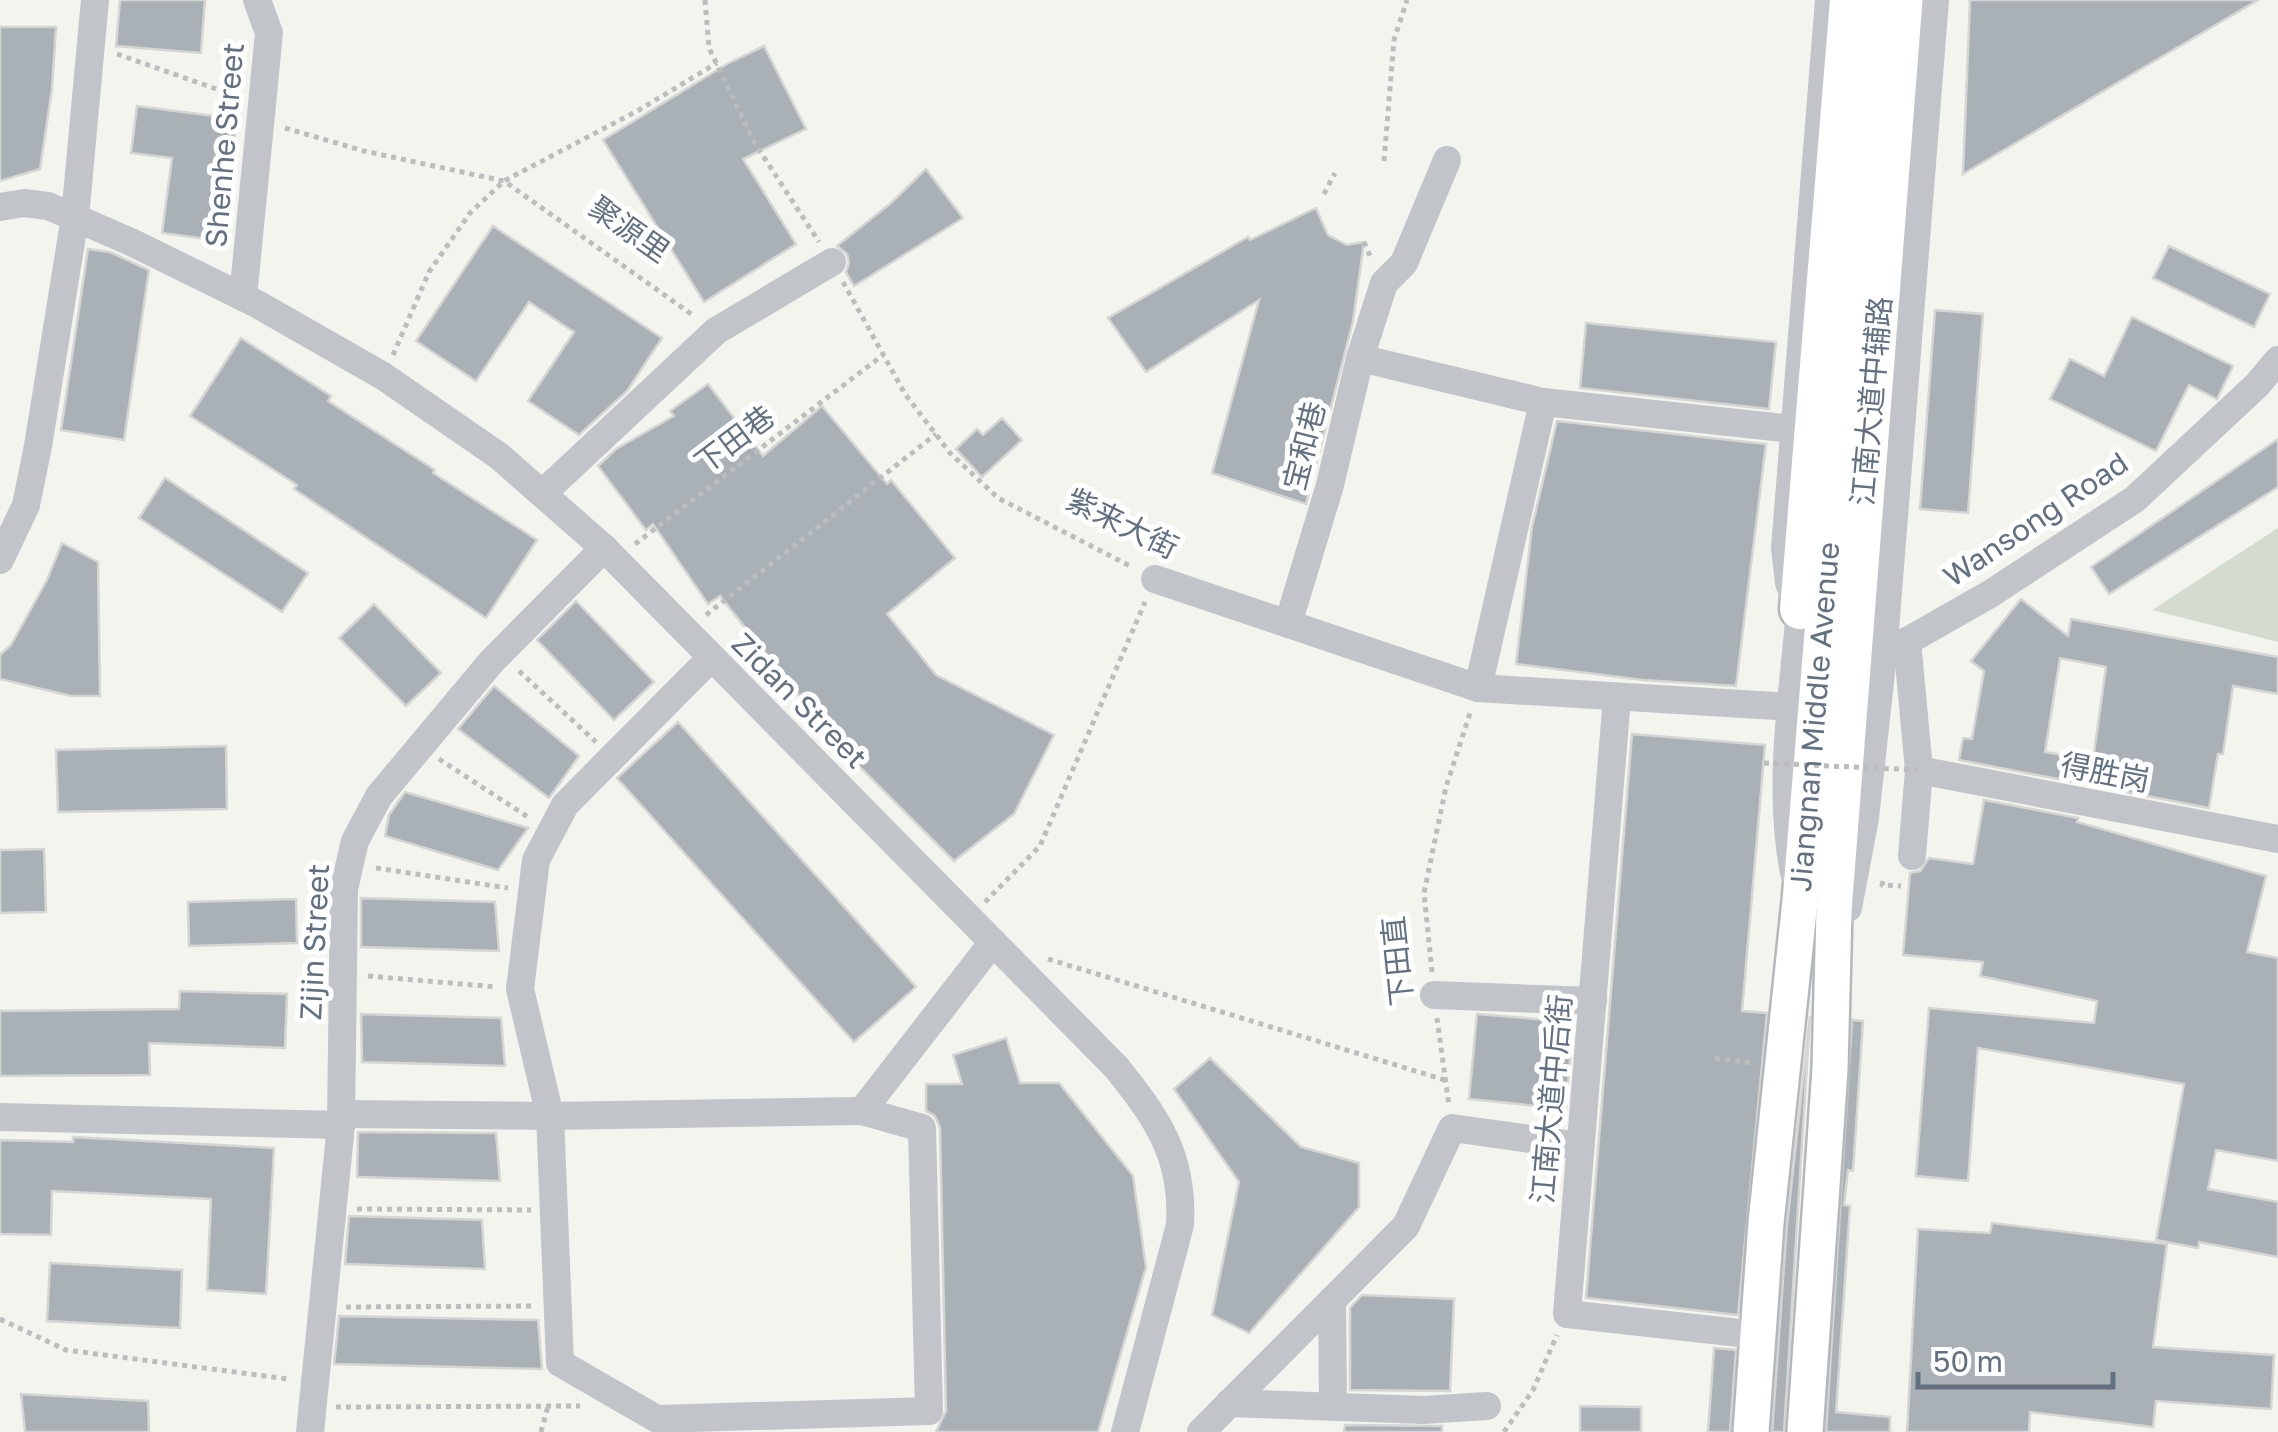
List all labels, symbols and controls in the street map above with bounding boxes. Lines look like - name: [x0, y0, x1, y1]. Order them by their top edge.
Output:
- street label: Shenhe Street: [197, 41, 251, 249]
- street label: 聚源里: [582, 189, 677, 270]
- street label: 江南大道中辅路: [1844, 295, 1898, 507]
- street label: 下田巷: [688, 398, 781, 481]
- street label: 宝和巷: [1276, 398, 1332, 494]
- street label: Wansong Road: [1936, 444, 2135, 594]
- street label: 紫来大街: [1061, 481, 1184, 566]
- street label: Jiangnan Middle Avenue: [1782, 541, 1846, 893]
- street label: Zidan Street: [725, 625, 875, 775]
- street label: 得胜岗: [2058, 746, 2153, 798]
- street label: Zijin Street: [292, 863, 336, 1021]
- street label: 下田直: [1374, 914, 1420, 1008]
- street label: 江南大道中后街: [1524, 993, 1578, 1205]
- scale bar: [1918, 1327, 2113, 1389]
- text: 50 m: [1933, 1343, 2003, 1379]

